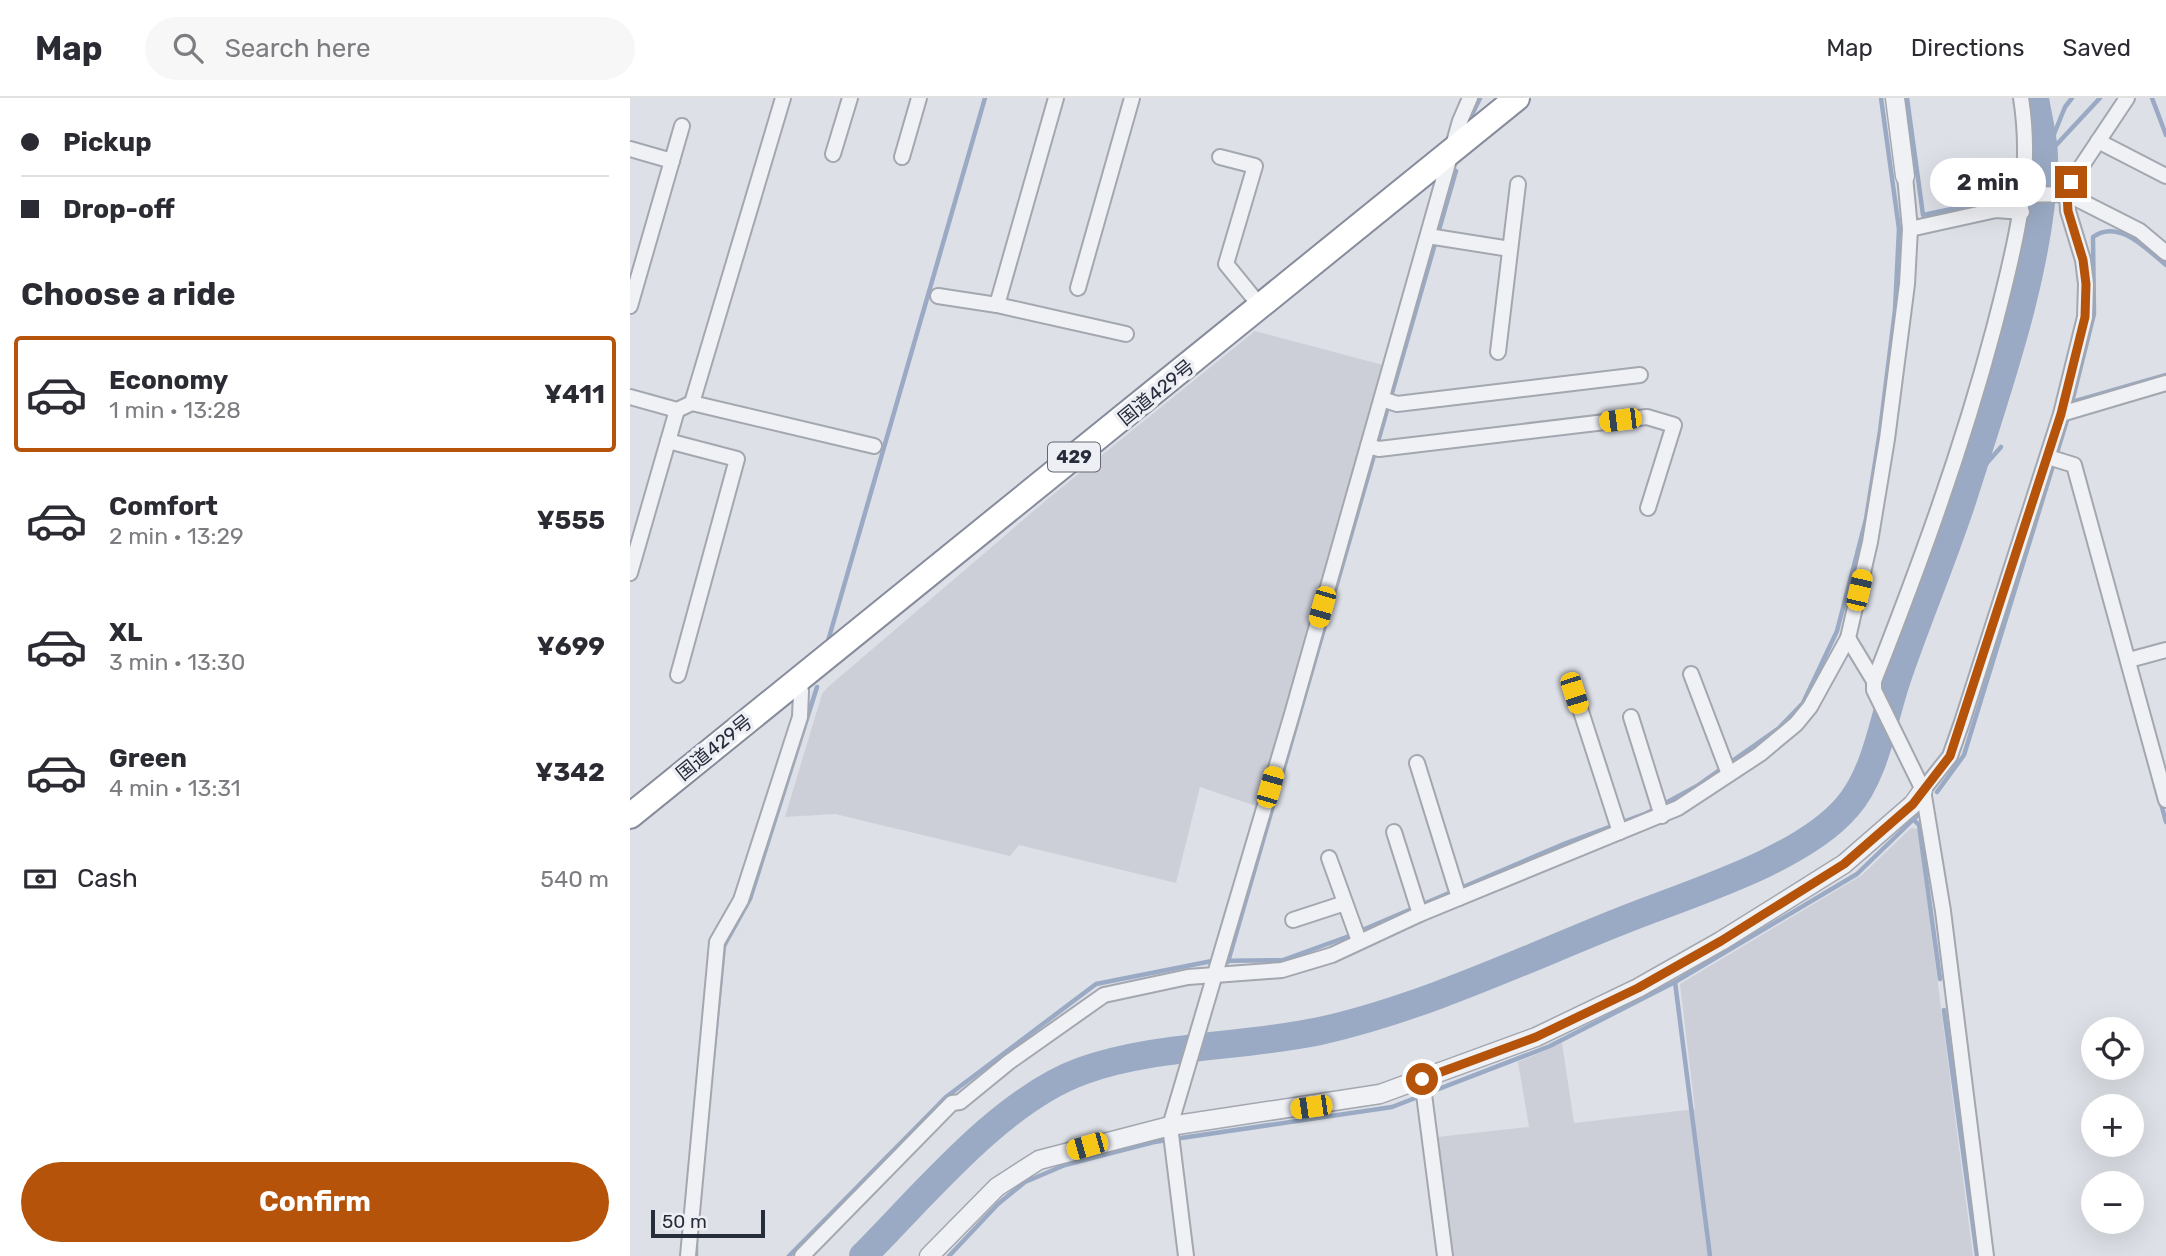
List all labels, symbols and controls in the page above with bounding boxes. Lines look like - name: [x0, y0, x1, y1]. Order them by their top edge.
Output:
- search box: [145, 17, 635, 80]
- text: Map: [35, 29, 103, 68]
- icon: search: [169, 29, 207, 67]
- text: Search here: [225, 33, 370, 64]
- text: Map: [1826, 34, 1873, 62]
- text: Directions: [1911, 34, 2024, 62]
- text: Saved: [2062, 34, 2131, 62]
- text: Pickup: [63, 127, 152, 158]
- callout: 2 min: [1931, 158, 2046, 206]
- route end: [2055, 166, 2087, 198]
- text: 2 min: [1957, 168, 2019, 196]
- text: Drop-off: [63, 194, 175, 225]
- text: Choose a ride: [21, 275, 235, 313]
- street label: 国道429号: [1114, 355, 1199, 430]
- icon: car: [25, 363, 88, 426]
- text: Economy: [109, 365, 228, 396]
- text: ¥411: [544, 379, 605, 410]
- text: 1 min · 13:28: [109, 396, 241, 424]
- car: [1598, 407, 1643, 433]
- road number: 429: [1048, 442, 1100, 472]
- icon: car: [25, 489, 88, 552]
- text: Comfort: [109, 491, 218, 522]
- text: ¥555: [537, 505, 605, 536]
- text: 2 min · 13:29: [109, 522, 244, 550]
- car: [1845, 567, 1874, 613]
- car: [1307, 584, 1338, 630]
- icon: car: [25, 615, 88, 678]
- text: XL: [109, 617, 142, 648]
- text: ¥699: [537, 631, 605, 662]
- text: 3 min · 13:30: [109, 648, 245, 676]
- car: [1558, 670, 1591, 716]
- street label: 国道429号: [672, 710, 757, 785]
- icon: car: [25, 741, 88, 804]
- text: Green: [109, 743, 187, 774]
- text: ¥342: [535, 757, 605, 788]
- car: [1255, 764, 1286, 810]
- text: 4 min · 13:31: [109, 774, 241, 802]
- icon: cash: [21, 860, 59, 898]
- text: Cash: [77, 863, 138, 894]
- text: 540 m: [540, 865, 609, 893]
- map controls: [2081, 1017, 2144, 1234]
- button: locate: [2081, 1017, 2144, 1080]
- route start: [1406, 1063, 1438, 1095]
- car: [1289, 1094, 1334, 1120]
- button: +: [2081, 1094, 2144, 1157]
- car: [1064, 1130, 1111, 1162]
- button: Confirm: [21, 1162, 609, 1242]
- button: −: [2081, 1171, 2144, 1234]
- scale bar: [651, 1207, 765, 1239]
- text: 50 m: [662, 1210, 707, 1233]

